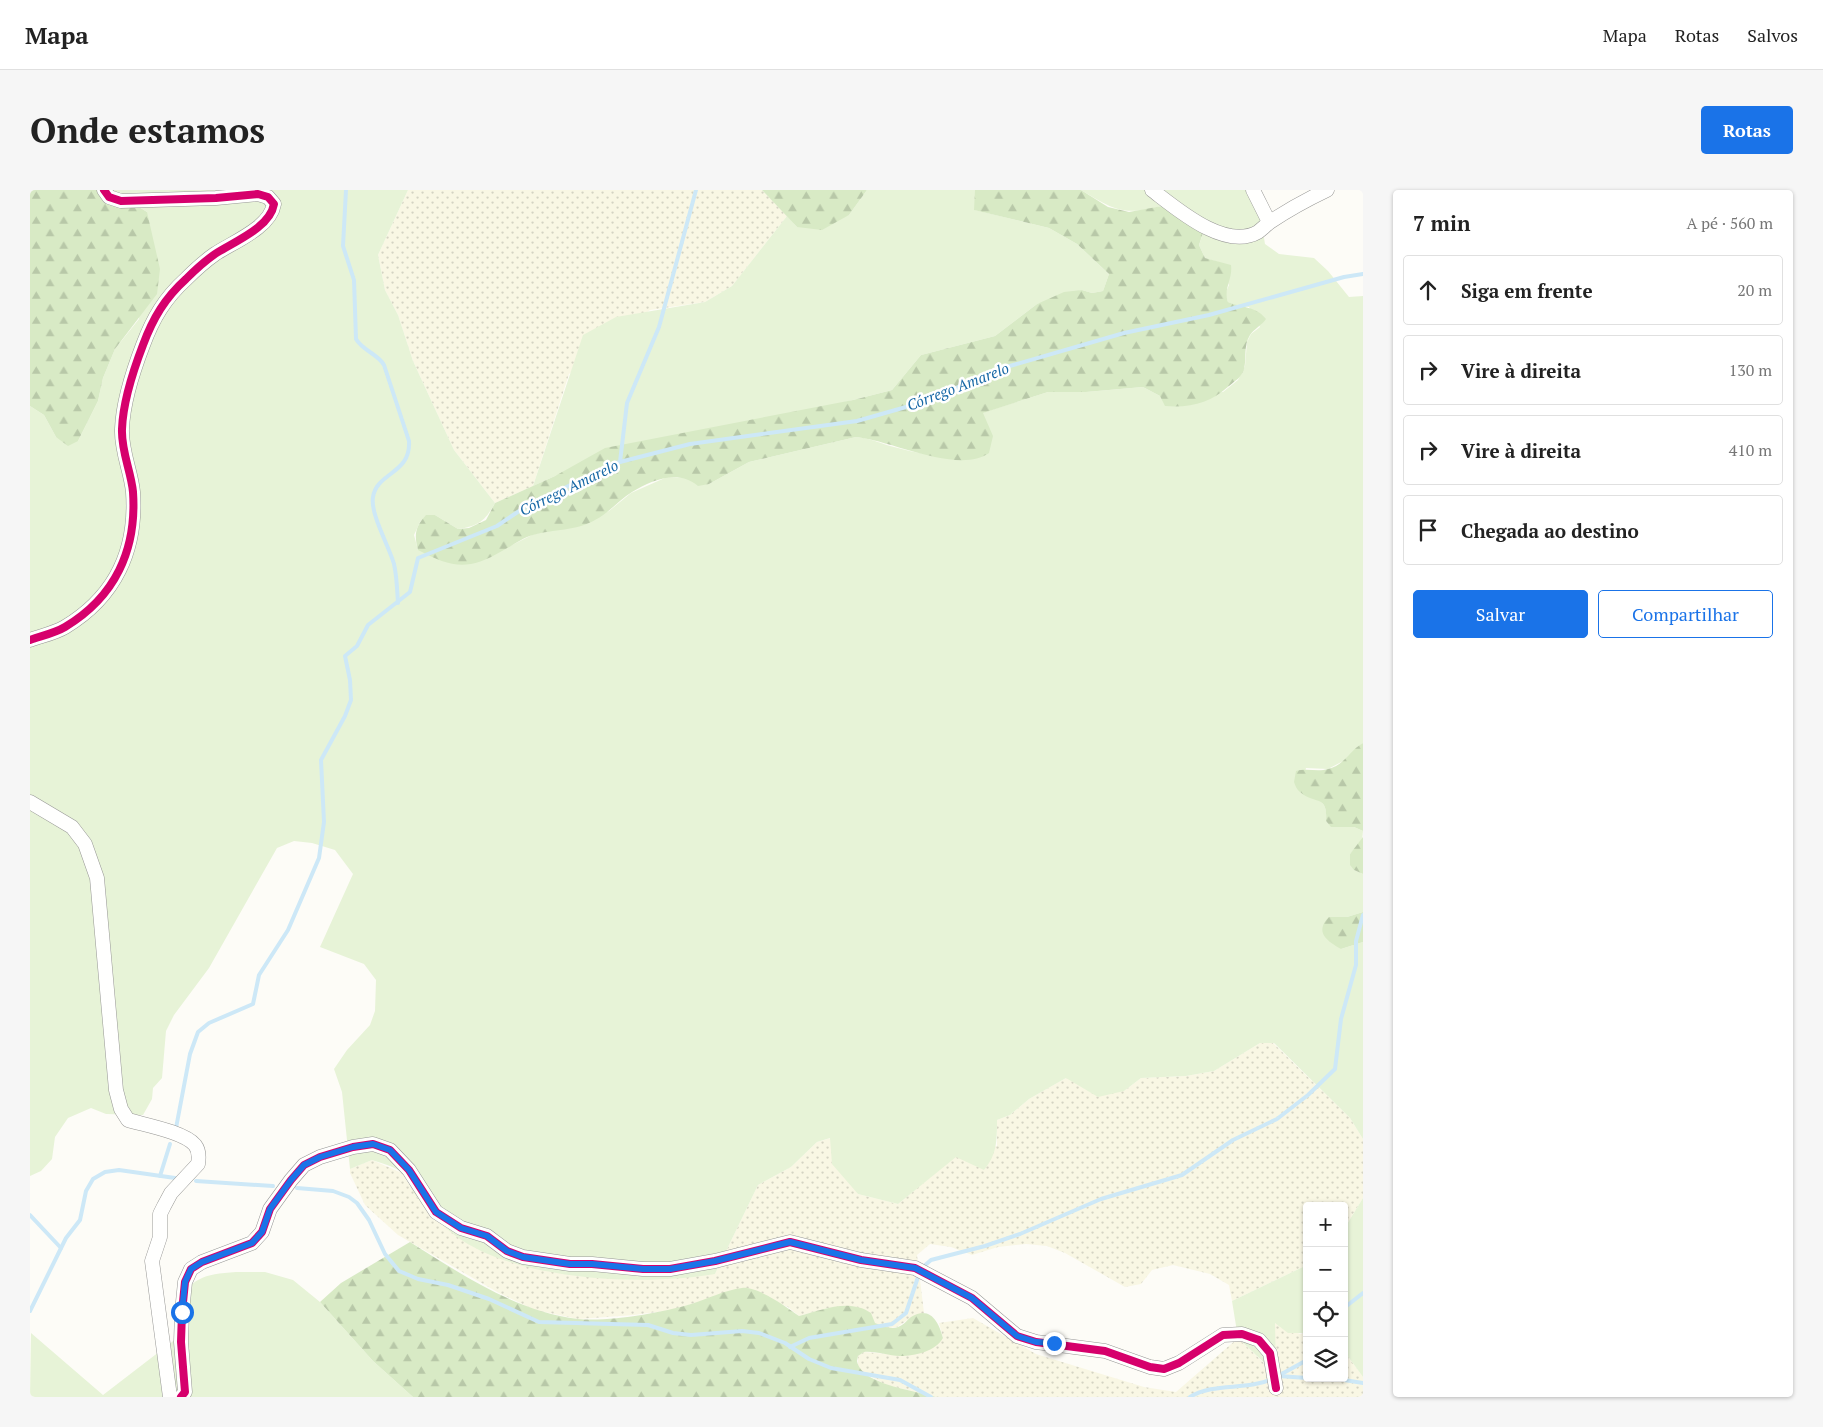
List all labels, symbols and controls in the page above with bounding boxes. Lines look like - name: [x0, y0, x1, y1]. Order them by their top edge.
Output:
- text: Mapa: [25, 19, 89, 51]
- text: Mapa: [1603, 23, 1647, 47]
- text: Rotas: [1675, 23, 1719, 47]
- text: Salvos: [1747, 23, 1798, 47]
- button: Rotas: [1701, 106, 1793, 154]
- text: Onde estamos: [30, 107, 265, 153]
- text: 7 min: [1413, 209, 1470, 237]
- text: A pé · 560 m: [1686, 212, 1773, 234]
- icon: ahead: [1414, 276, 1442, 304]
- text: Siga em frente: [1461, 278, 1593, 303]
- text: 20 m: [1737, 279, 1772, 301]
- icon: right: [1414, 356, 1442, 384]
- water label: Córrego Amarelo: [904, 357, 1012, 415]
- text: Vire à direita: [1461, 358, 1581, 383]
- text: 130 m: [1729, 359, 1772, 381]
- icon: right: [1414, 436, 1442, 464]
- text: Vire à direita: [1461, 438, 1581, 463]
- text: 410 m: [1729, 439, 1772, 461]
- water label: Córrego Amarelo: [516, 454, 622, 520]
- icon: arrive: [1414, 516, 1442, 544]
- text: Chegada ao destino: [1461, 518, 1639, 543]
- button: Salvar: [1413, 590, 1588, 638]
- button: Compartilhar: [1598, 590, 1773, 638]
- map controls: [1303, 1202, 1348, 1382]
- button: +: [1303, 1202, 1348, 1247]
- button: −: [1303, 1247, 1348, 1292]
- button: locate: [1303, 1292, 1348, 1337]
- route start: [171, 1301, 194, 1324]
- route end: [1043, 1332, 1066, 1355]
- button: layers: [1303, 1337, 1348, 1382]

